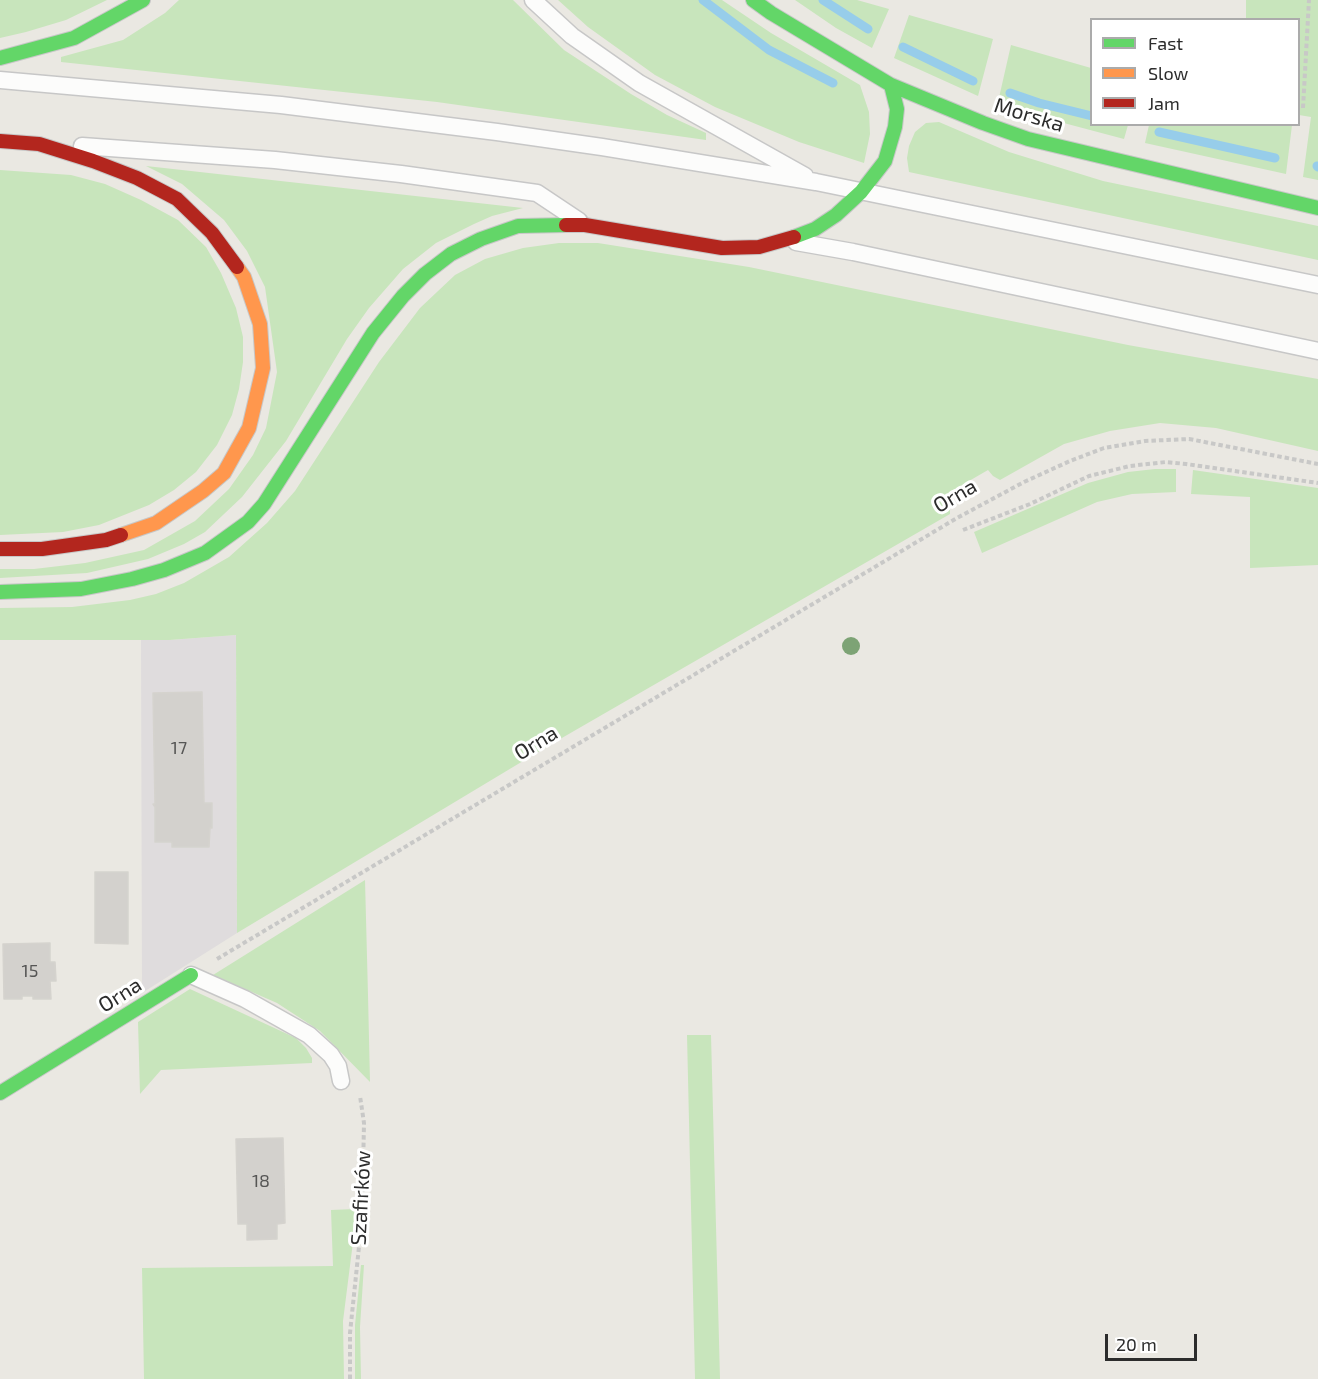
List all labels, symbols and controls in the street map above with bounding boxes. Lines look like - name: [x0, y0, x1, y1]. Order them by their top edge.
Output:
- legend: [1090, 18, 1300, 126]
- text: Fast: [1148, 32, 1183, 54]
- text: Slow: [1148, 62, 1188, 84]
- street label: Morska: [991, 92, 1067, 138]
- text: Jam: [1148, 92, 1180, 114]
- street label: Orna: [929, 474, 981, 518]
- street label: Orna: [510, 720, 562, 766]
- house number: 17: [171, 737, 187, 759]
- house number: 15: [22, 960, 38, 982]
- street label: Orna: [94, 972, 146, 1018]
- street label: Szafirków: [346, 1150, 376, 1246]
- house number: 18: [252, 1170, 270, 1192]
- scale bar: [1108, 1322, 1200, 1360]
- text: 20 m: [1116, 1333, 1157, 1355]

